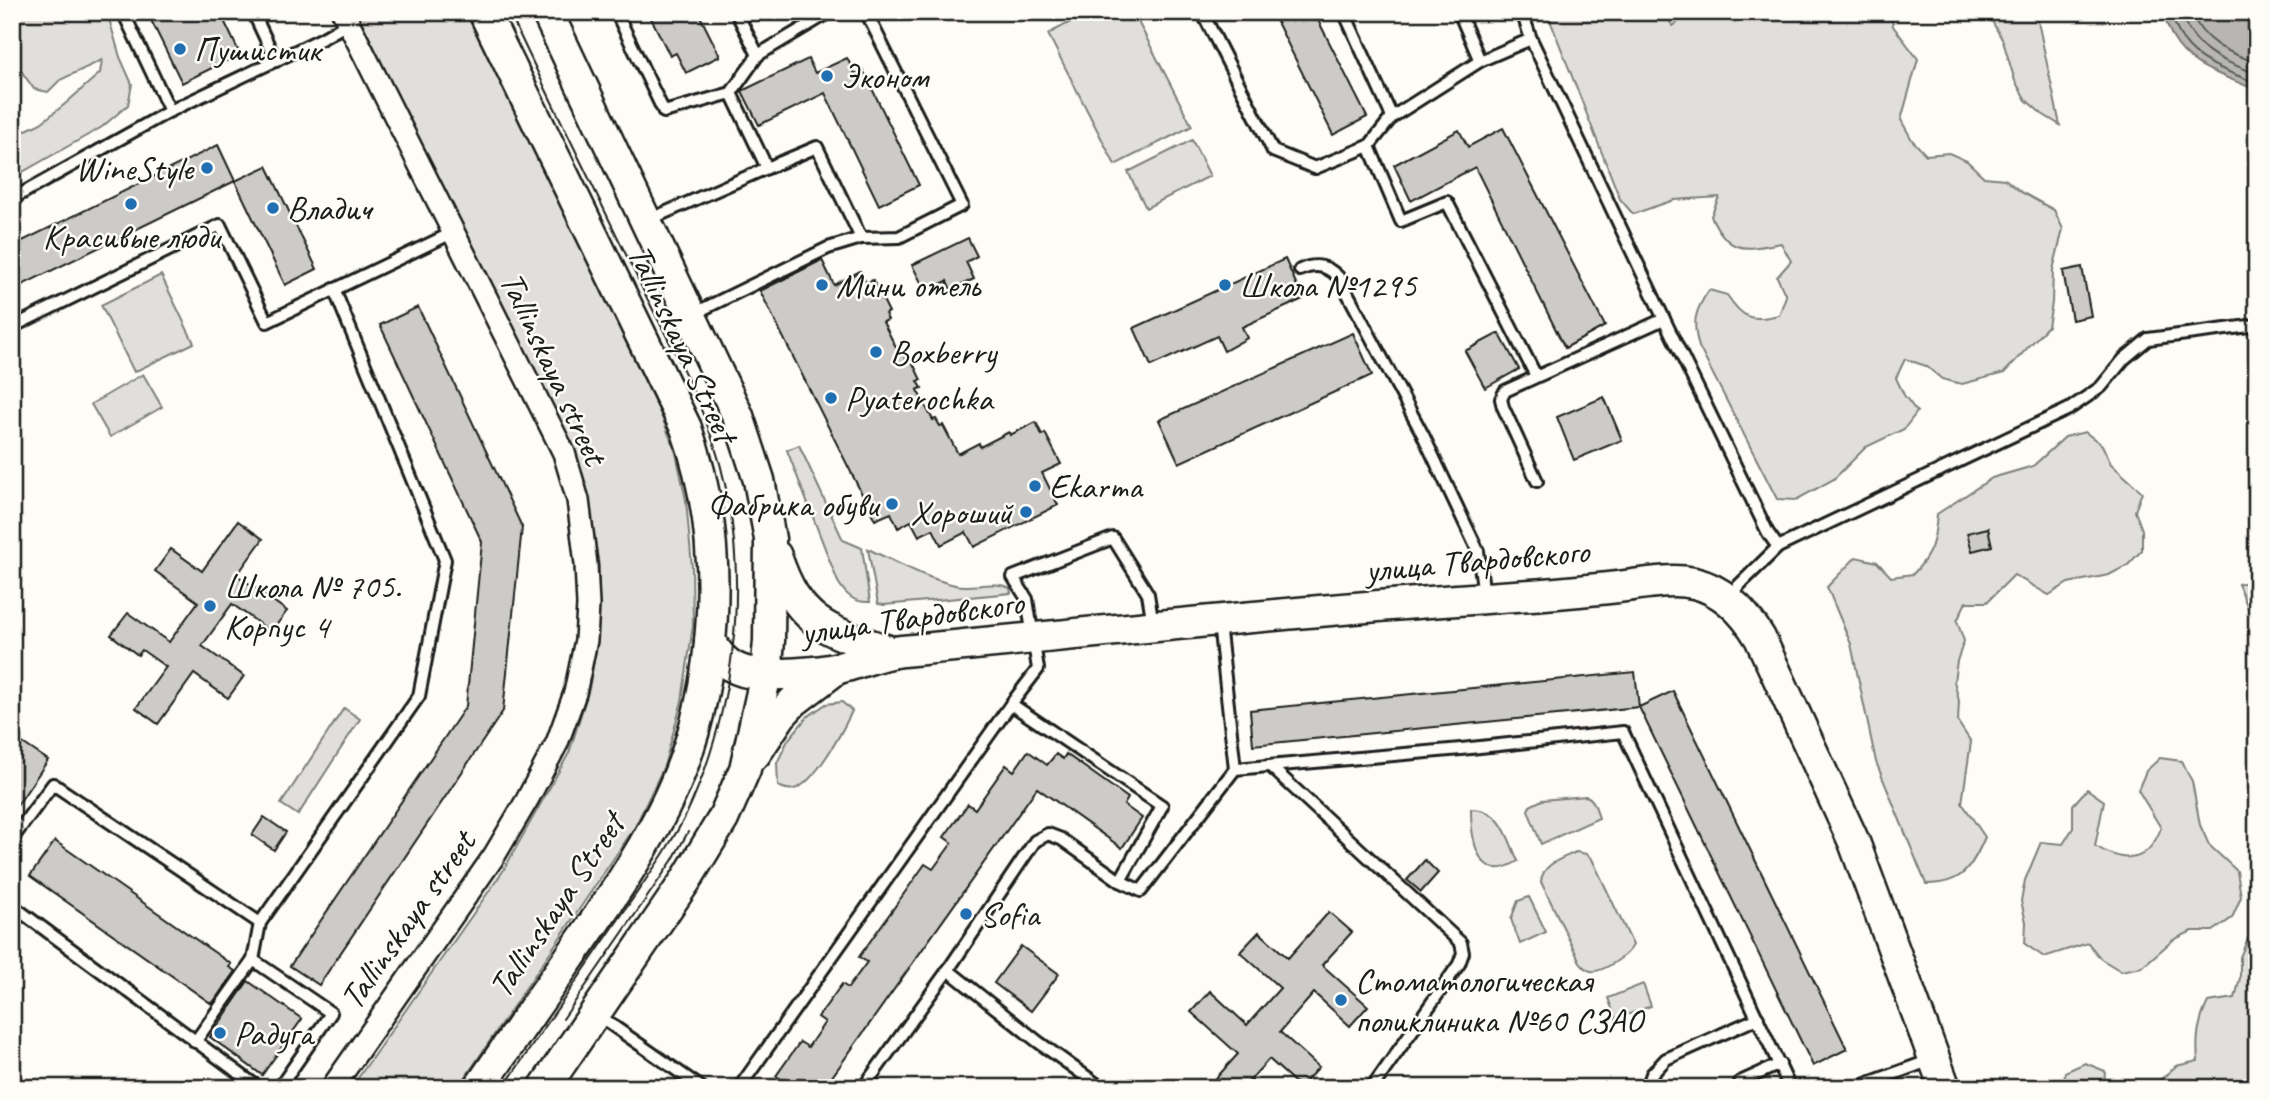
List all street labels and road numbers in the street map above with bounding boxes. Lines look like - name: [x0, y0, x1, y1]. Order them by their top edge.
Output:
- street label: Tallinskaya Street: [617, 237, 750, 453]
- street label: Tallinskaya street: [489, 265, 619, 475]
- street label: улица Твардовского: [1361, 528, 1592, 593]
- street label: улица Твардовского: [796, 579, 1028, 656]
- street label: Tallinskaya Street: [478, 801, 637, 1006]
- street label: Tallinskaya street: [329, 820, 487, 1018]

